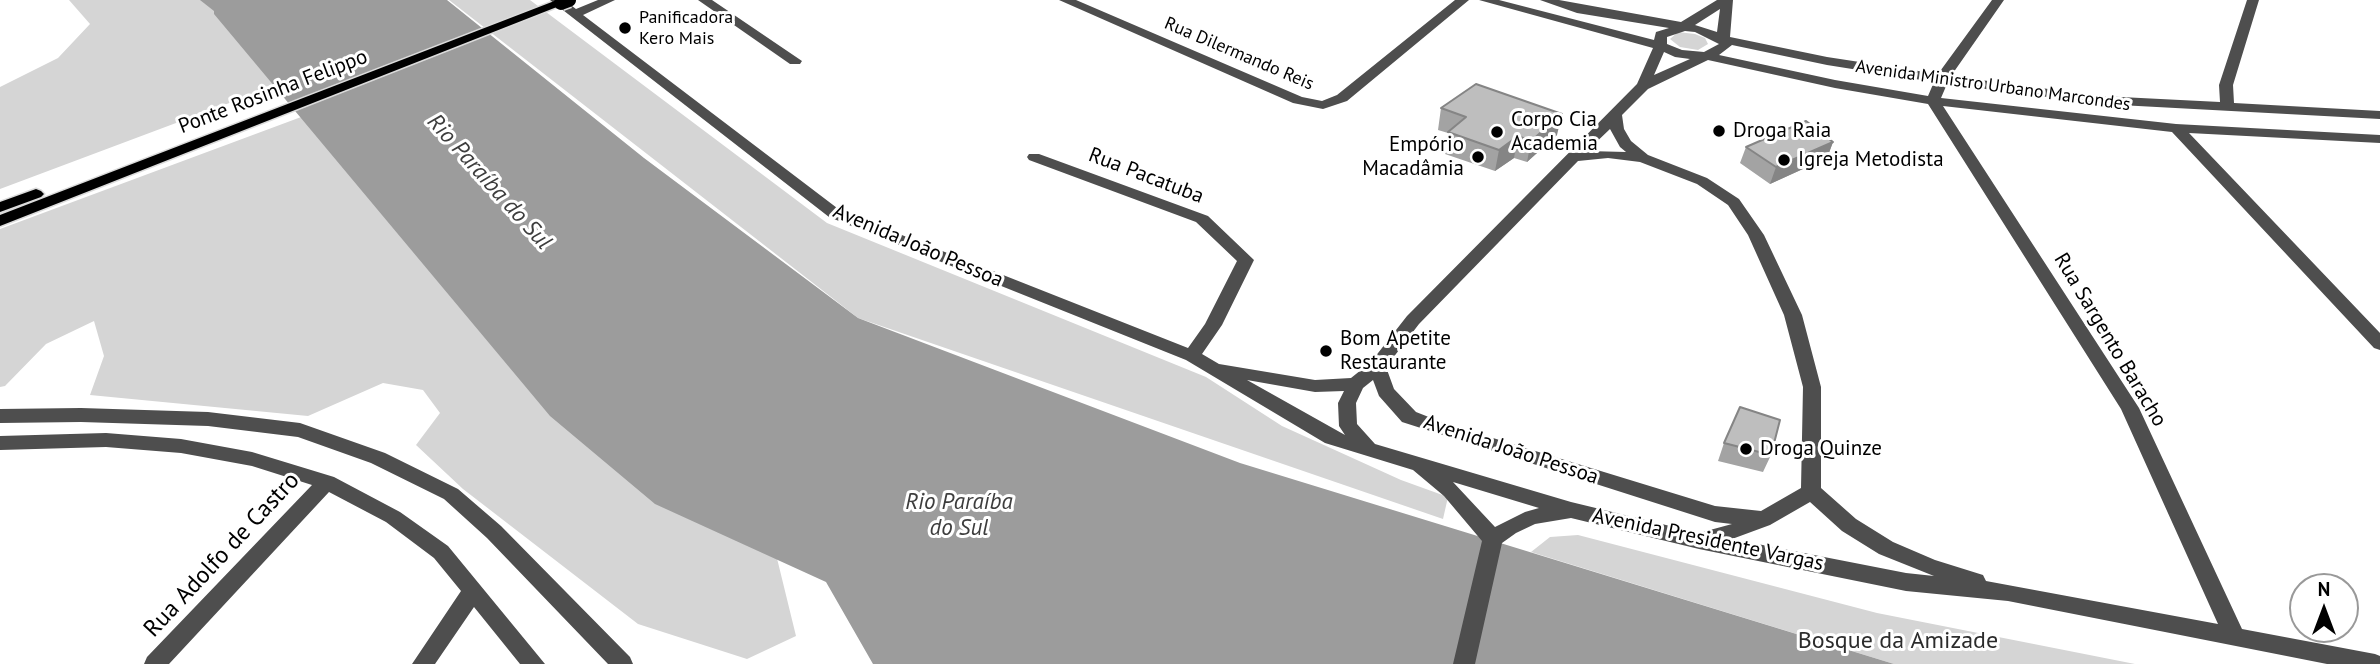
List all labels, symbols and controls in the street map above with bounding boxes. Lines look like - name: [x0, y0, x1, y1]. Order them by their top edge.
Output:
- place label: Panificadora Kero Mais: [639, 7, 733, 50]
- street label: Rua Dilermando Reis: [1161, 13, 1317, 95]
- marker: Panificadora Kero Mais: [617, 20, 633, 36]
- street label: Ponte Rosinha Felippo: [175, 44, 371, 140]
- street label: Avenida Ministro Urbano Marcondes: [1854, 56, 2132, 116]
- place label: Corpo Cia Academia: [1511, 107, 1598, 157]
- water label: Rio Paraíba do Sul: [421, 109, 557, 255]
- place label: Droga Raia: [1733, 118, 1831, 144]
- marker: Droga Raia: [1711, 123, 1727, 139]
- marker: Corpo Cia Academia: [1489, 124, 1505, 140]
- place label: Empório Macadâmia: [1362, 132, 1464, 182]
- street label: Rua Pacatuba: [1085, 143, 1207, 209]
- place label: Igreja Metodista: [1798, 147, 1944, 173]
- marker: Empório Macadâmia: [1470, 149, 1486, 165]
- marker: Igreja Metodista: [1776, 152, 1792, 168]
- street label: Avenida João Pessoa: [829, 199, 1007, 293]
- street label: Rua Sargento Baracho: [2048, 249, 2172, 431]
- place label: Bom Apetite Restaurante: [1340, 326, 1451, 376]
- marker: Bom Apetite Restaurante: [1318, 343, 1334, 359]
- street label: Avenida João Pessoa: [1420, 410, 1602, 490]
- place label: Droga Quinze: [1760, 436, 1882, 462]
- marker: Droga Quinze: [1738, 441, 1754, 457]
- street label: Rua Adolfo de Castro: [138, 467, 306, 643]
- water label: Rio Paraíba do Sul: [905, 488, 1013, 542]
- street label: Avenida Presidente Vargas: [1590, 503, 1826, 577]
- north arrow: [2289, 573, 2359, 643]
- text: N: [2318, 577, 2330, 601]
- park label: Bosque da Amizade: [1798, 627, 1998, 655]

